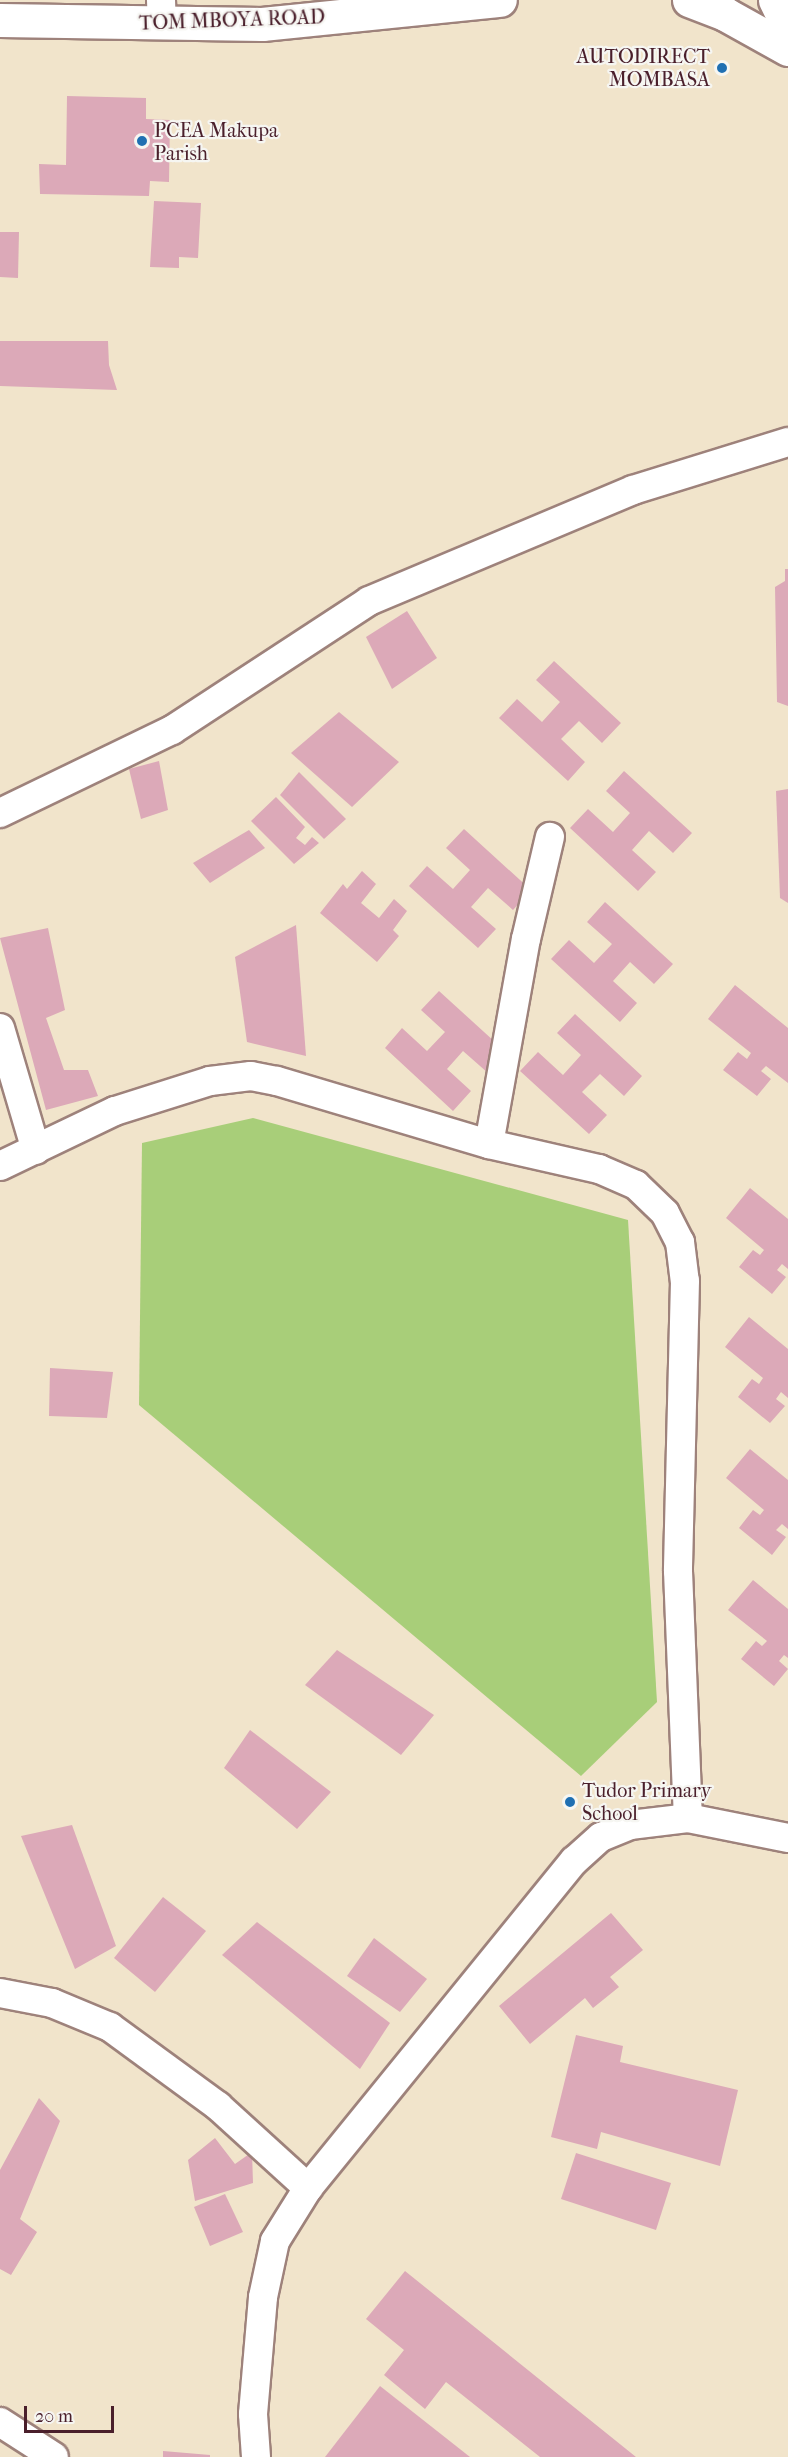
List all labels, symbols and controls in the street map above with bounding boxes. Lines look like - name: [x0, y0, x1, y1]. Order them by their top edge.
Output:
- street label: TOM MBOYA ROAD: [138, 5, 326, 35]
- place label: AUTODIRECT MOMBASA: [577, 45, 710, 92]
- marker: AUTODIRECT MOMBASA: [715, 61, 729, 75]
- place label: PCEA Makupa Parish: [154, 118, 278, 165]
- marker: PCEA Makupa Parish: [135, 134, 149, 148]
- place label: Tudor Primary School: [582, 1778, 711, 1825]
- marker: Tudor Primary School: [563, 1795, 577, 1809]
- scale bar: [27, 2394, 117, 2432]
- text: 20 m: [35, 2406, 73, 2427]

